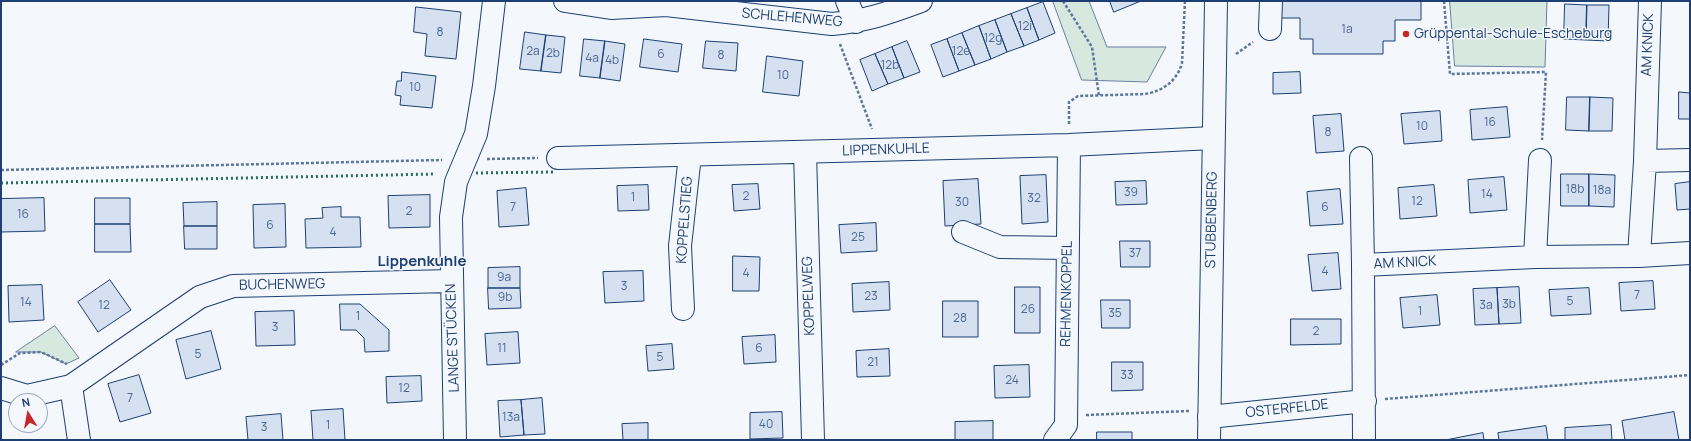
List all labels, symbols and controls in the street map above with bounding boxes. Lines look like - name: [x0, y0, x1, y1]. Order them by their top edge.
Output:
- street label: SCHLEHENWEG: [741, 5, 843, 31]
- street label: AM KNICK: [1639, 13, 1657, 77]
- house number: 12i: [1018, 20, 1032, 34]
- house number: 1a: [1341, 23, 1353, 37]
- house number: 8: [437, 26, 443, 40]
- place label: Grüppental-Schule-Escheburg: [1414, 26, 1612, 42]
- marker: Grüppental-Schule-Escheburg: [1401, 29, 1411, 39]
- house number: 12g: [984, 32, 1002, 46]
- house number: 2a: [526, 45, 540, 59]
- house number: 12e: [952, 45, 970, 59]
- house number: 2b: [546, 47, 560, 61]
- house number: 6: [657, 48, 665, 62]
- house number: 8: [718, 49, 724, 63]
- house number: 4a: [585, 52, 599, 66]
- house number: 4b: [605, 54, 619, 68]
- house number: 12b: [881, 59, 899, 73]
- house number: 10: [777, 69, 789, 83]
- house number: 10: [409, 81, 421, 95]
- house number: 16: [1484, 116, 1496, 130]
- house number: 10: [1416, 120, 1428, 134]
- house number: 8: [1325, 126, 1331, 140]
- street label: LIPPENKUHLE: [842, 140, 930, 160]
- street label: STUBBENBERG: [1203, 171, 1221, 269]
- street label: KOPPELSTIEG: [674, 176, 696, 264]
- house number: 18b: [1566, 183, 1584, 197]
- house number: 18a: [1593, 184, 1611, 198]
- house number: 39: [1124, 186, 1138, 200]
- house number: 14: [1481, 188, 1493, 202]
- house number: 2: [743, 190, 749, 204]
- house number: 1: [631, 191, 635, 205]
- house number: 32: [1027, 192, 1041, 206]
- house number: 12: [1411, 195, 1423, 209]
- house number: 30: [955, 196, 969, 210]
- house number: 7: [510, 201, 516, 215]
- house number: 6: [1321, 201, 1329, 215]
- house number: 2: [406, 205, 412, 219]
- house number: 16: [17, 208, 29, 222]
- house number: 6: [266, 219, 274, 233]
- house number: 4: [329, 226, 337, 240]
- house number: 25: [851, 231, 865, 245]
- street label: REHMENKOPPEL: [1058, 241, 1076, 347]
- house number: 37: [1129, 247, 1141, 261]
- district label: Lippenkuhle: [378, 253, 466, 271]
- street label: AM KNICK: [1373, 253, 1437, 273]
- street label: KOPPELWEG: [799, 256, 819, 336]
- house number: 4: [1321, 265, 1329, 279]
- house number: 4: [742, 267, 750, 281]
- house number: 9a: [497, 271, 511, 285]
- street label: BUCHENWEG: [239, 276, 325, 294]
- house number: 3: [621, 280, 627, 294]
- street label: LANGE STÜCKEN: [443, 283, 463, 393]
- house number: 7: [1634, 289, 1640, 303]
- house number: 23: [864, 290, 878, 304]
- house number: 9b: [498, 291, 512, 305]
- house number: 5: [1567, 295, 1573, 309]
- house number: 14: [20, 296, 32, 310]
- house number: 3b: [1502, 298, 1516, 312]
- house number: 12: [98, 299, 110, 313]
- house number: 3a: [1479, 299, 1493, 313]
- house number: 26: [1021, 303, 1035, 317]
- house number: 1: [1418, 305, 1422, 319]
- house number: 35: [1108, 307, 1122, 321]
- house number: 1: [356, 310, 360, 324]
- house number: 28: [953, 312, 967, 326]
- house number: 3: [272, 321, 278, 335]
- house number: 2: [1313, 325, 1319, 339]
- house number: 11: [497, 342, 507, 356]
- house number: 6: [755, 342, 763, 356]
- house number: 5: [195, 348, 201, 362]
- house number: 5: [657, 351, 663, 365]
- house number: 21: [867, 356, 879, 370]
- house number: 33: [1120, 369, 1134, 383]
- house number: 24: [1005, 374, 1019, 388]
- house number: 12: [398, 382, 410, 396]
- house number: 7: [127, 392, 133, 406]
- north arrow: [8, 393, 48, 433]
- text: N: [20, 394, 31, 410]
- street label: OSTERFELDE: [1245, 396, 1329, 422]
- house number: 13a: [502, 411, 520, 425]
- house number: 40: [759, 418, 773, 432]
- house number: 1: [326, 419, 330, 433]
- house number: 3: [261, 421, 267, 435]

